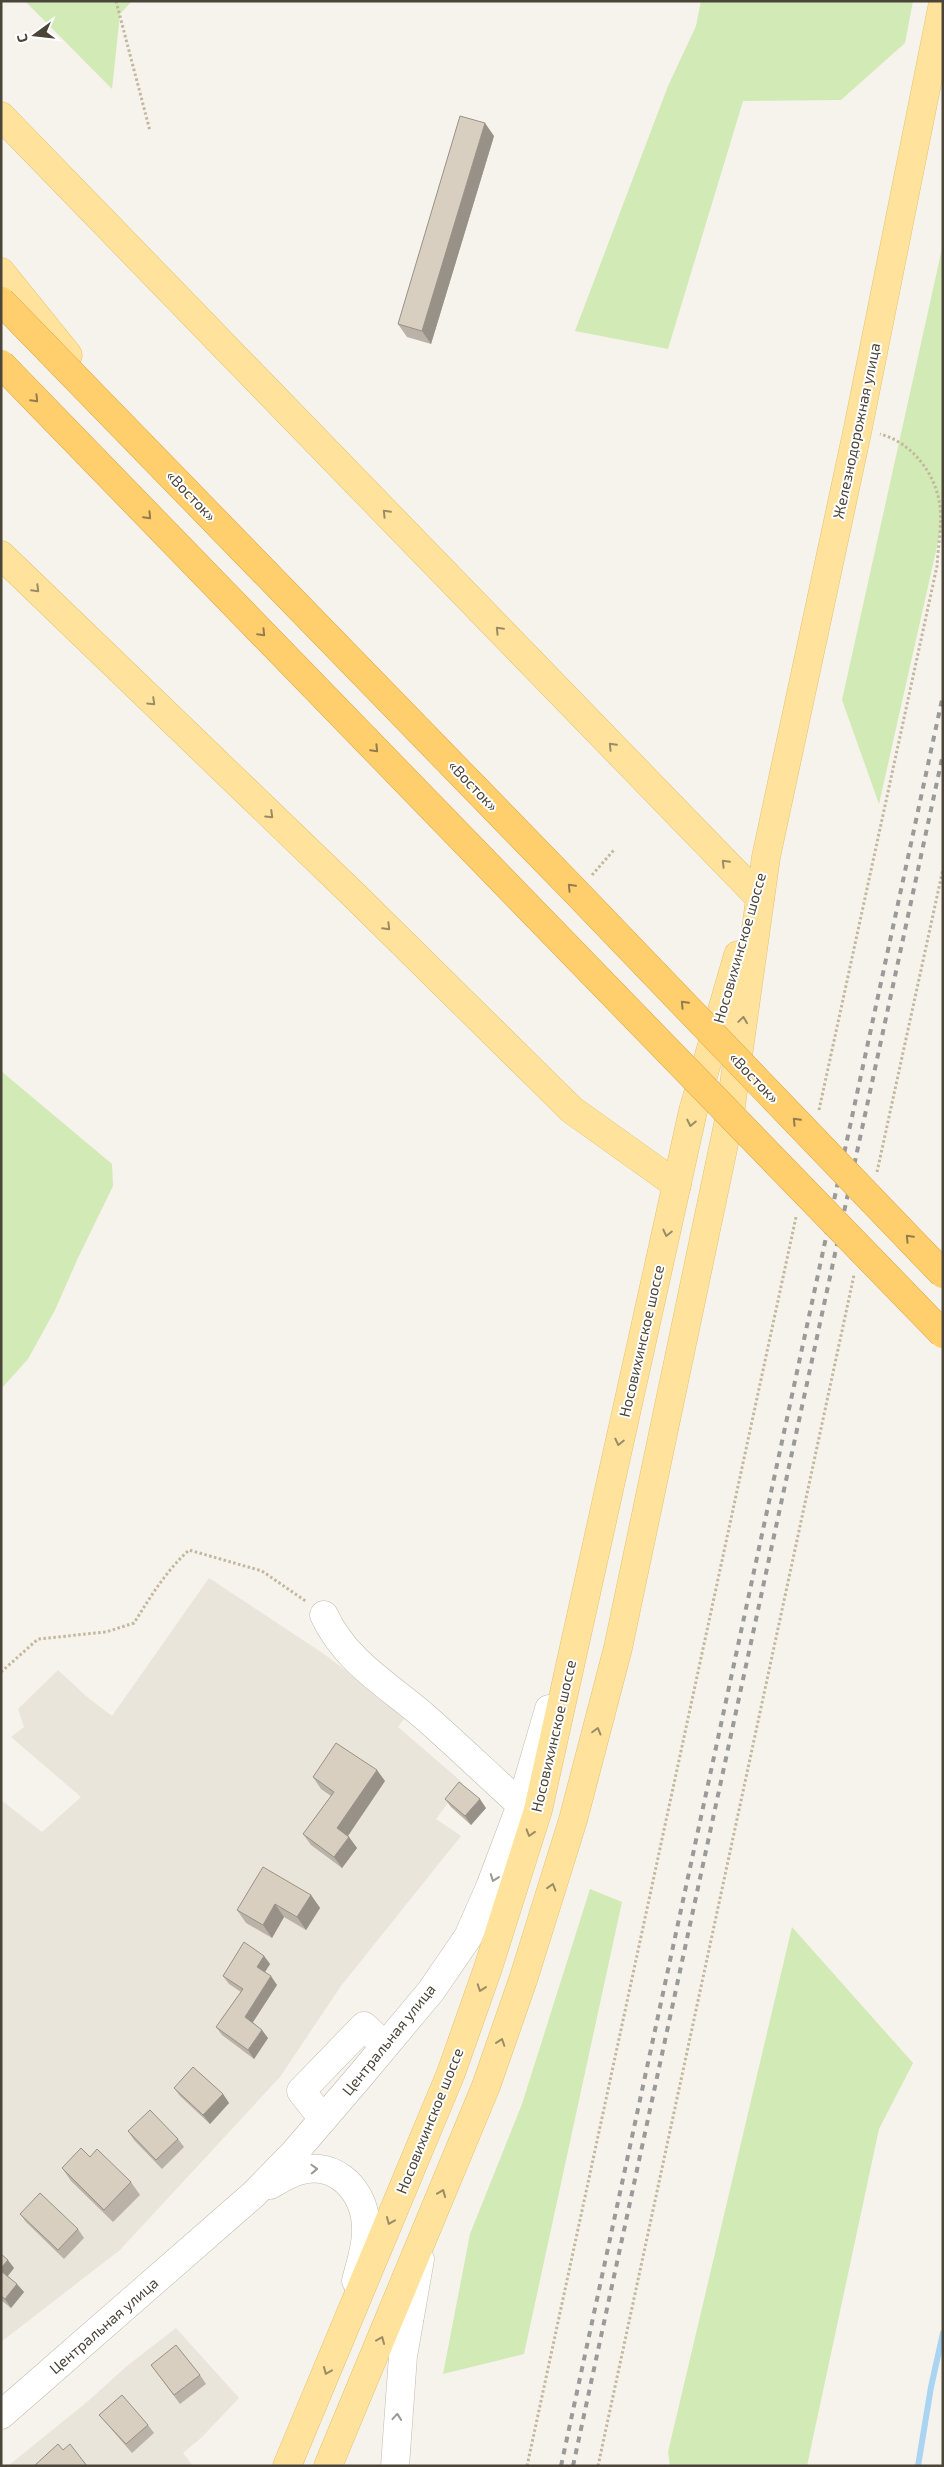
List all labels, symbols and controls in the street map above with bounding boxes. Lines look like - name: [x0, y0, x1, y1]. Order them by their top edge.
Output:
- north arrow: [10, 10, 60, 60]
- text: С: [13, 32, 31, 45]
- street label: Железнодорожная улица: [829, 341, 884, 521]
- one-way arrow: [29, 394, 38, 403]
- street label: «Восток»: [163, 466, 220, 524]
- one-way arrow: [142, 510, 151, 519]
- one-way arrow: [383, 510, 392, 519]
- one-way arrow: [30, 583, 39, 592]
- one-way arrow: [496, 626, 505, 635]
- one-way arrow: [256, 627, 265, 636]
- one-way arrow: [147, 697, 156, 706]
- one-way arrow: [369, 743, 378, 752]
- one-way arrow: [609, 743, 618, 752]
- street label: «Восток»: [445, 756, 502, 814]
- one-way arrow: [264, 809, 273, 818]
- one-way arrow: [722, 860, 731, 869]
- street label: Носовихинское шоссе: [709, 870, 769, 1025]
- one-way arrow: [568, 884, 577, 893]
- one-way arrow: [381, 922, 390, 931]
- one-way arrow: [681, 1001, 690, 1010]
- one-way arrow: [737, 1015, 748, 1023]
- street label: «Восток»: [726, 1048, 783, 1106]
- one-way arrow: [686, 1118, 696, 1127]
- one-way arrow: [793, 1118, 802, 1127]
- one-way arrow: [662, 1228, 673, 1237]
- one-way arrow: [906, 1235, 915, 1244]
- street label: Носовихинское шоссе: [615, 1263, 667, 1419]
- one-way arrow: [615, 1438, 625, 1447]
- street label: Носовихинское шоссе: [527, 1658, 579, 1814]
- one-way arrow: [591, 1727, 602, 1736]
- one-way arrow: [526, 1829, 536, 1837]
- one-way arrow: [490, 1873, 500, 1882]
- one-way arrow: [547, 1884, 557, 1892]
- street label: Центральная улица: [338, 1980, 439, 2099]
- one-way arrow: [477, 1983, 487, 1992]
- one-way arrow: [495, 2038, 505, 2047]
- street label: Носовихинское шоссе: [392, 2045, 467, 2196]
- one-way arrow: [311, 2164, 319, 2175]
- one-way arrow: [436, 2189, 446, 2198]
- one-way arrow: [385, 2216, 396, 2225]
- street label: Центральная улица: [45, 2273, 162, 2378]
- one-way arrow: [374, 2336, 385, 2345]
- one-way arrow: [323, 2366, 333, 2375]
- one-way arrow: [391, 2413, 402, 2421]

